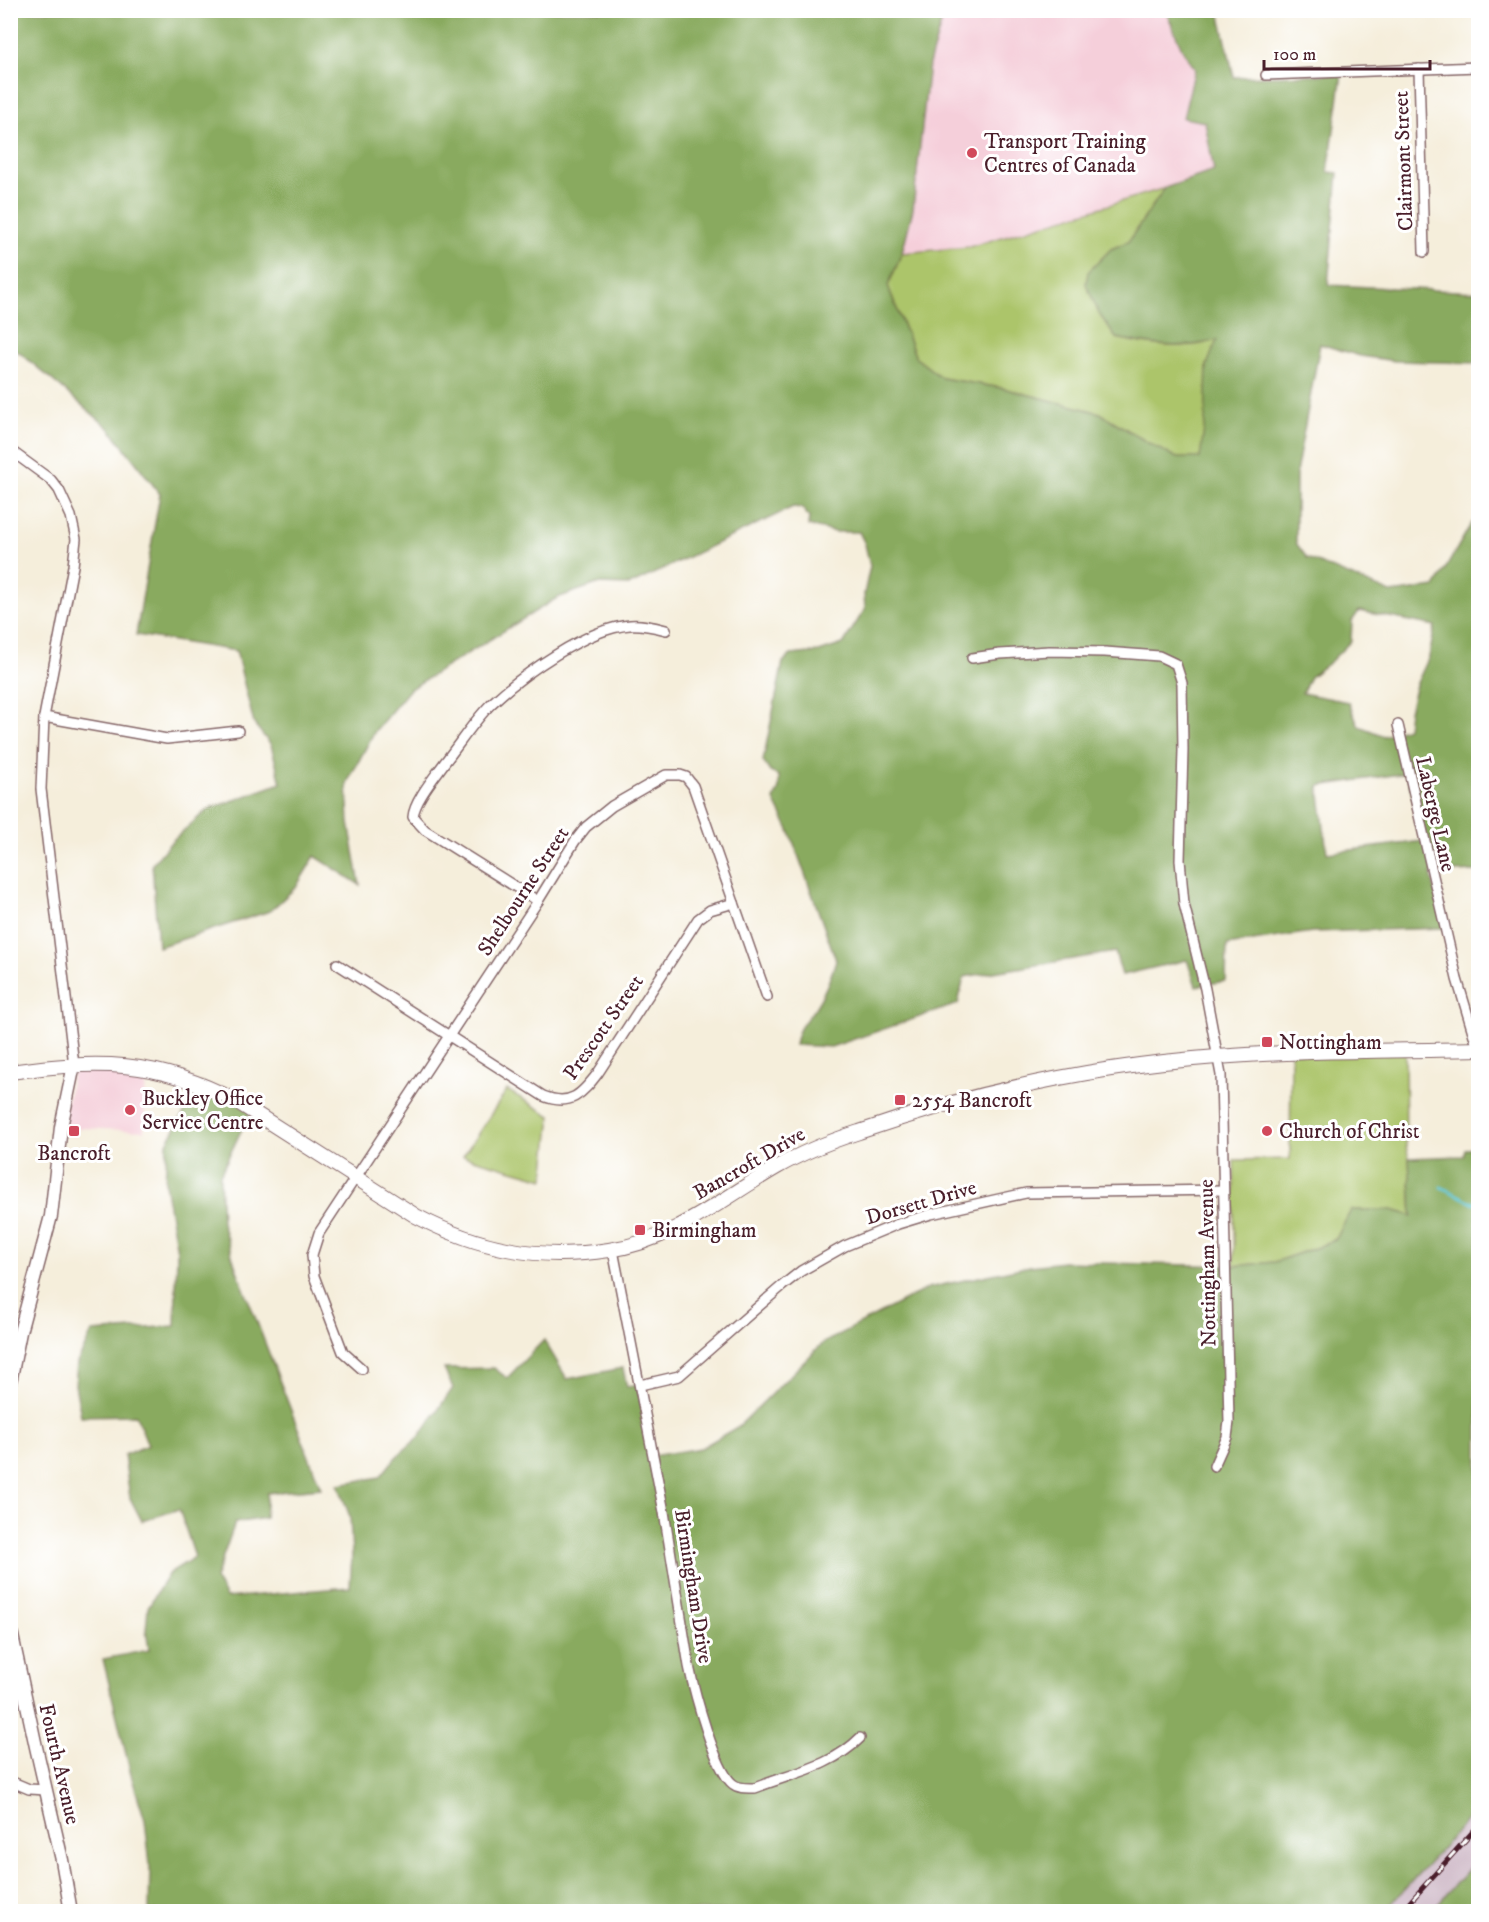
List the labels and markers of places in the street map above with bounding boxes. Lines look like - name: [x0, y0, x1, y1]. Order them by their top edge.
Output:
- place label: Transport Training Centres of Canada: [984, 129, 1146, 179]
- marker: Transport Training Centres of Canada: [965, 146, 979, 160]
- place label: Nottingham: [1279, 1030, 1382, 1056]
- marker: Nottingham: [1260, 1035, 1274, 1049]
- place label: Buckley Office Service Centre: [142, 1086, 264, 1136]
- place label: 2554 Bancroft: [912, 1088, 1032, 1114]
- marker: 2554 Bancroft: [893, 1093, 907, 1107]
- marker: Buckley Office Service Centre: [123, 1103, 137, 1117]
- place label: Church of Christ: [1279, 1119, 1420, 1145]
- marker: Bancroft: [67, 1124, 81, 1138]
- marker: Church of Christ: [1260, 1124, 1274, 1138]
- place label: Bancroft: [37, 1141, 111, 1167]
- place label: Birmingham: [652, 1218, 757, 1244]
- marker: Birmingham: [633, 1223, 647, 1237]

